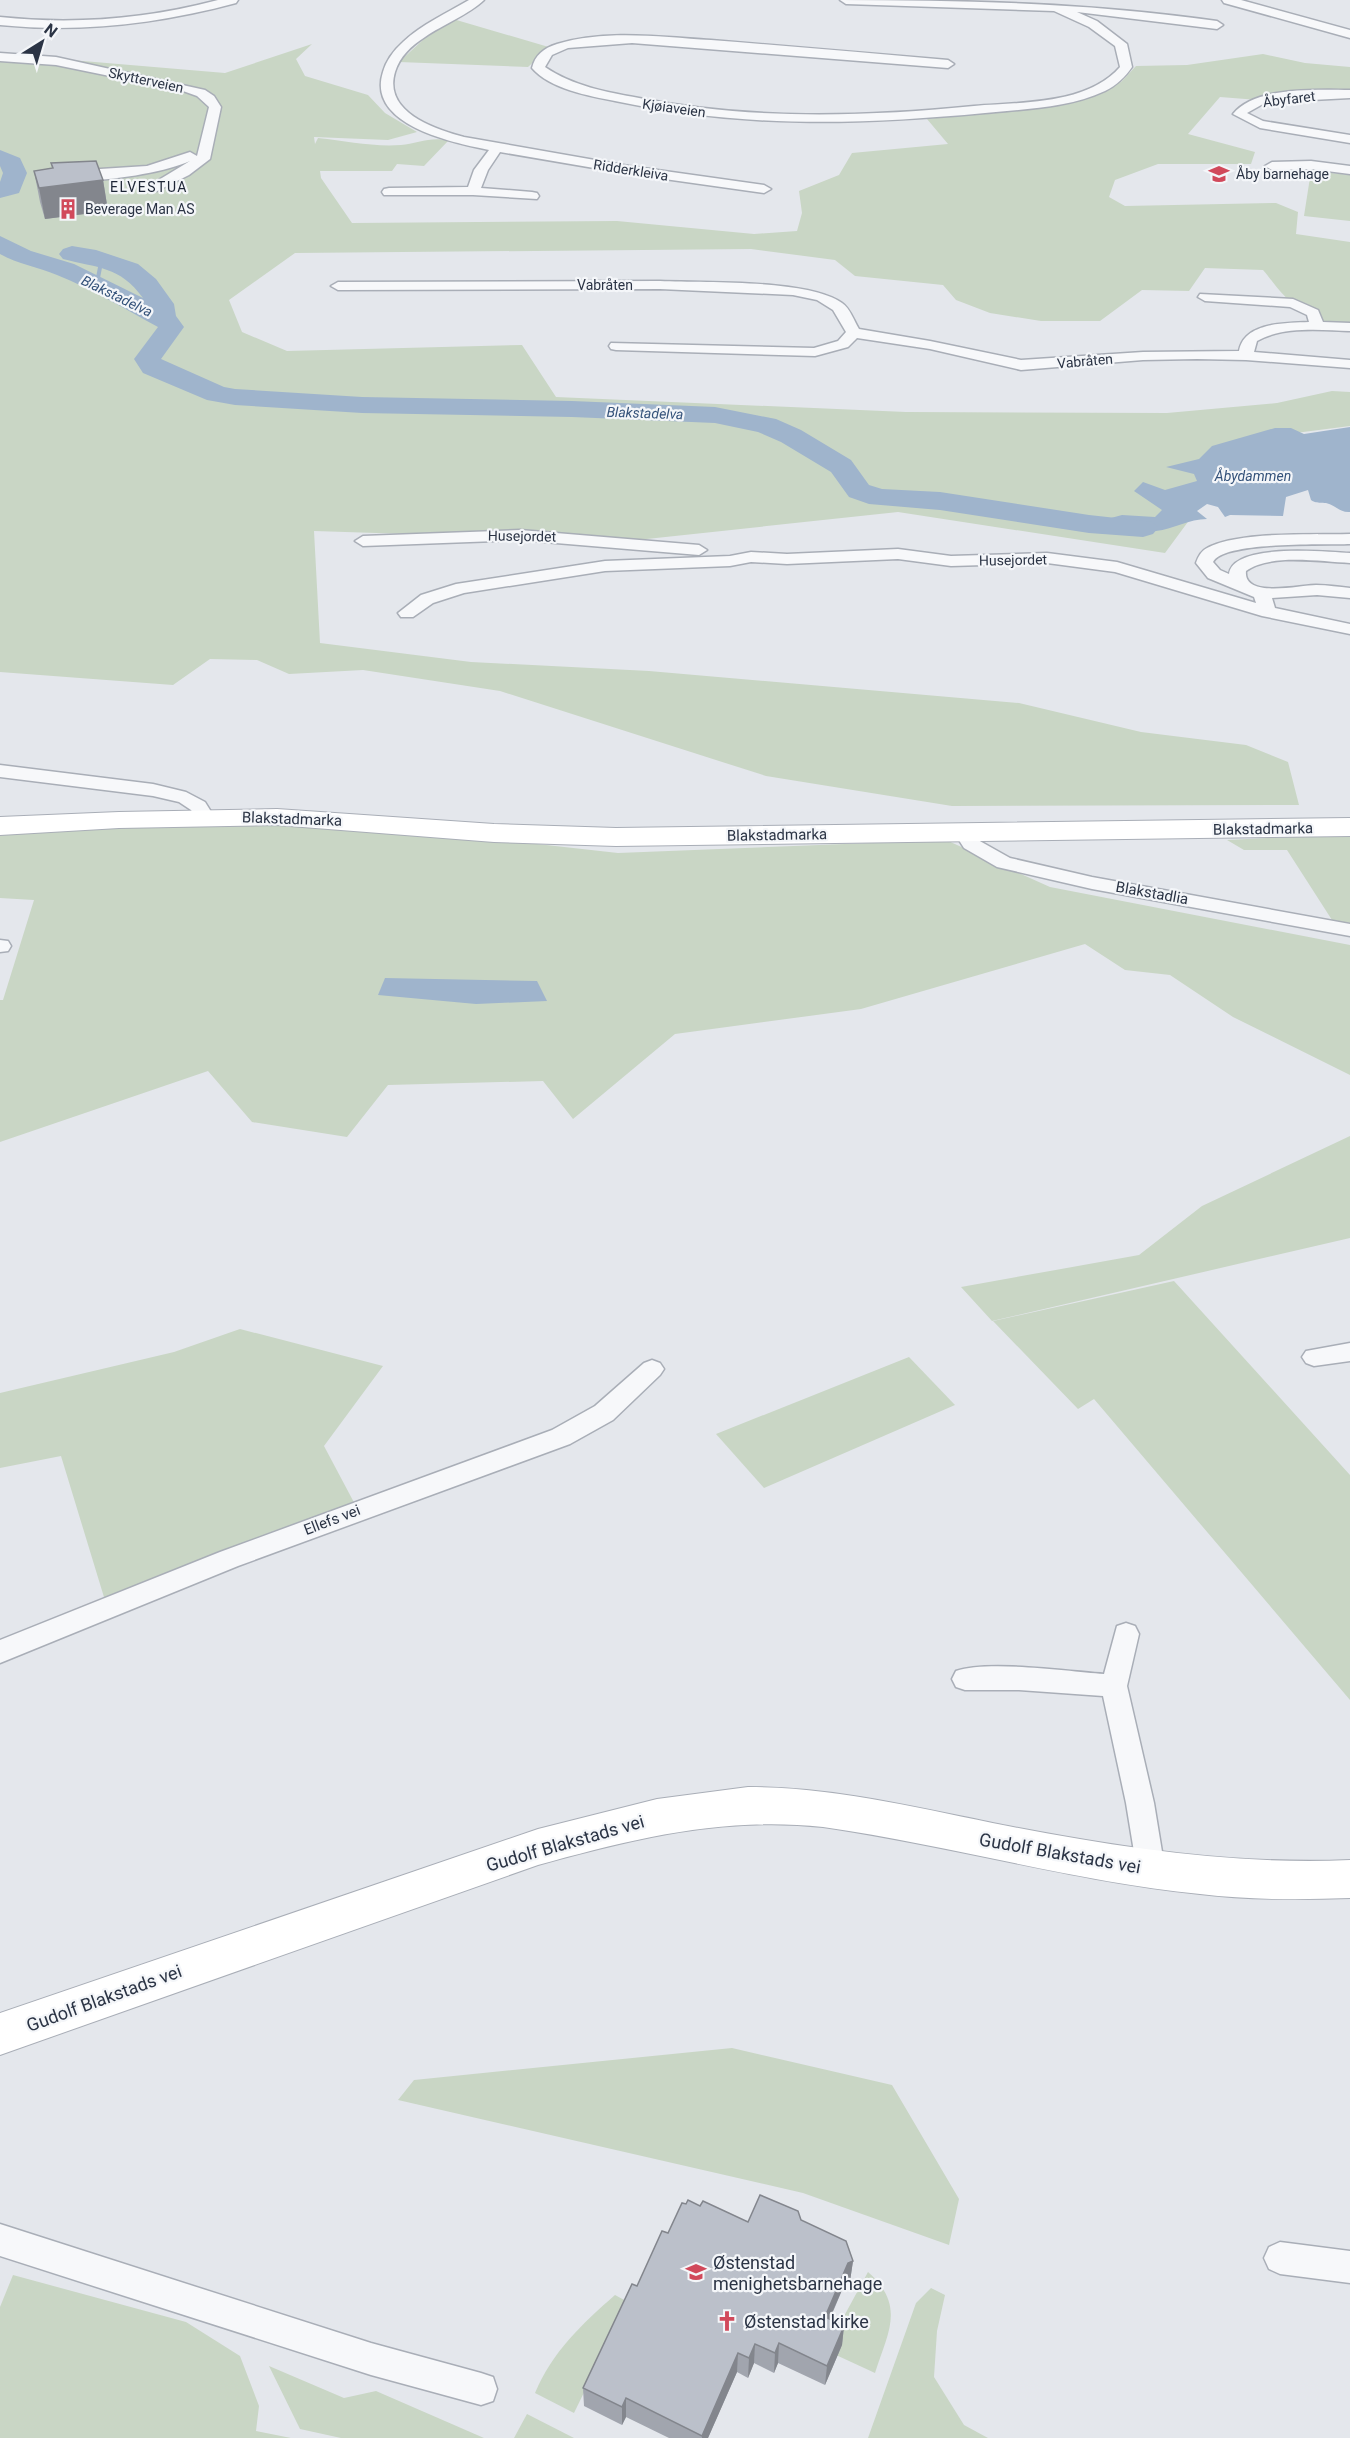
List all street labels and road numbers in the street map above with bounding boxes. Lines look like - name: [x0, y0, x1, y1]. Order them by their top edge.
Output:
- street label: Skytterveien: [107, 64, 185, 96]
- street label: Åbyfaret: [1262, 87, 1317, 110]
- street label: Kjøiaveien: [641, 96, 707, 120]
- street label: Ridderkleiva: [592, 156, 670, 184]
- street label: Vabråten: [577, 277, 633, 293]
- street label: Vabråten: [1056, 351, 1114, 371]
- street label: Husejordet: [488, 527, 557, 545]
- street label: Husejordet: [979, 551, 1048, 569]
- street label: Blakstadmarka: [242, 808, 342, 830]
- street label: Blakstadmarka: [1213, 819, 1313, 839]
- street label: Blakstadmarka: [727, 825, 827, 845]
- street label: Blakstadlia: [1114, 878, 1190, 908]
- street label: Ellefs vei: [301, 1501, 363, 1539]
- street label: Gudolf Blakstads vei: [483, 1810, 647, 1876]
- street label: Gudolf Blakstads vei: [978, 1828, 1142, 1878]
- street label: Gudolf Blakstads vei: [24, 1960, 184, 2036]

